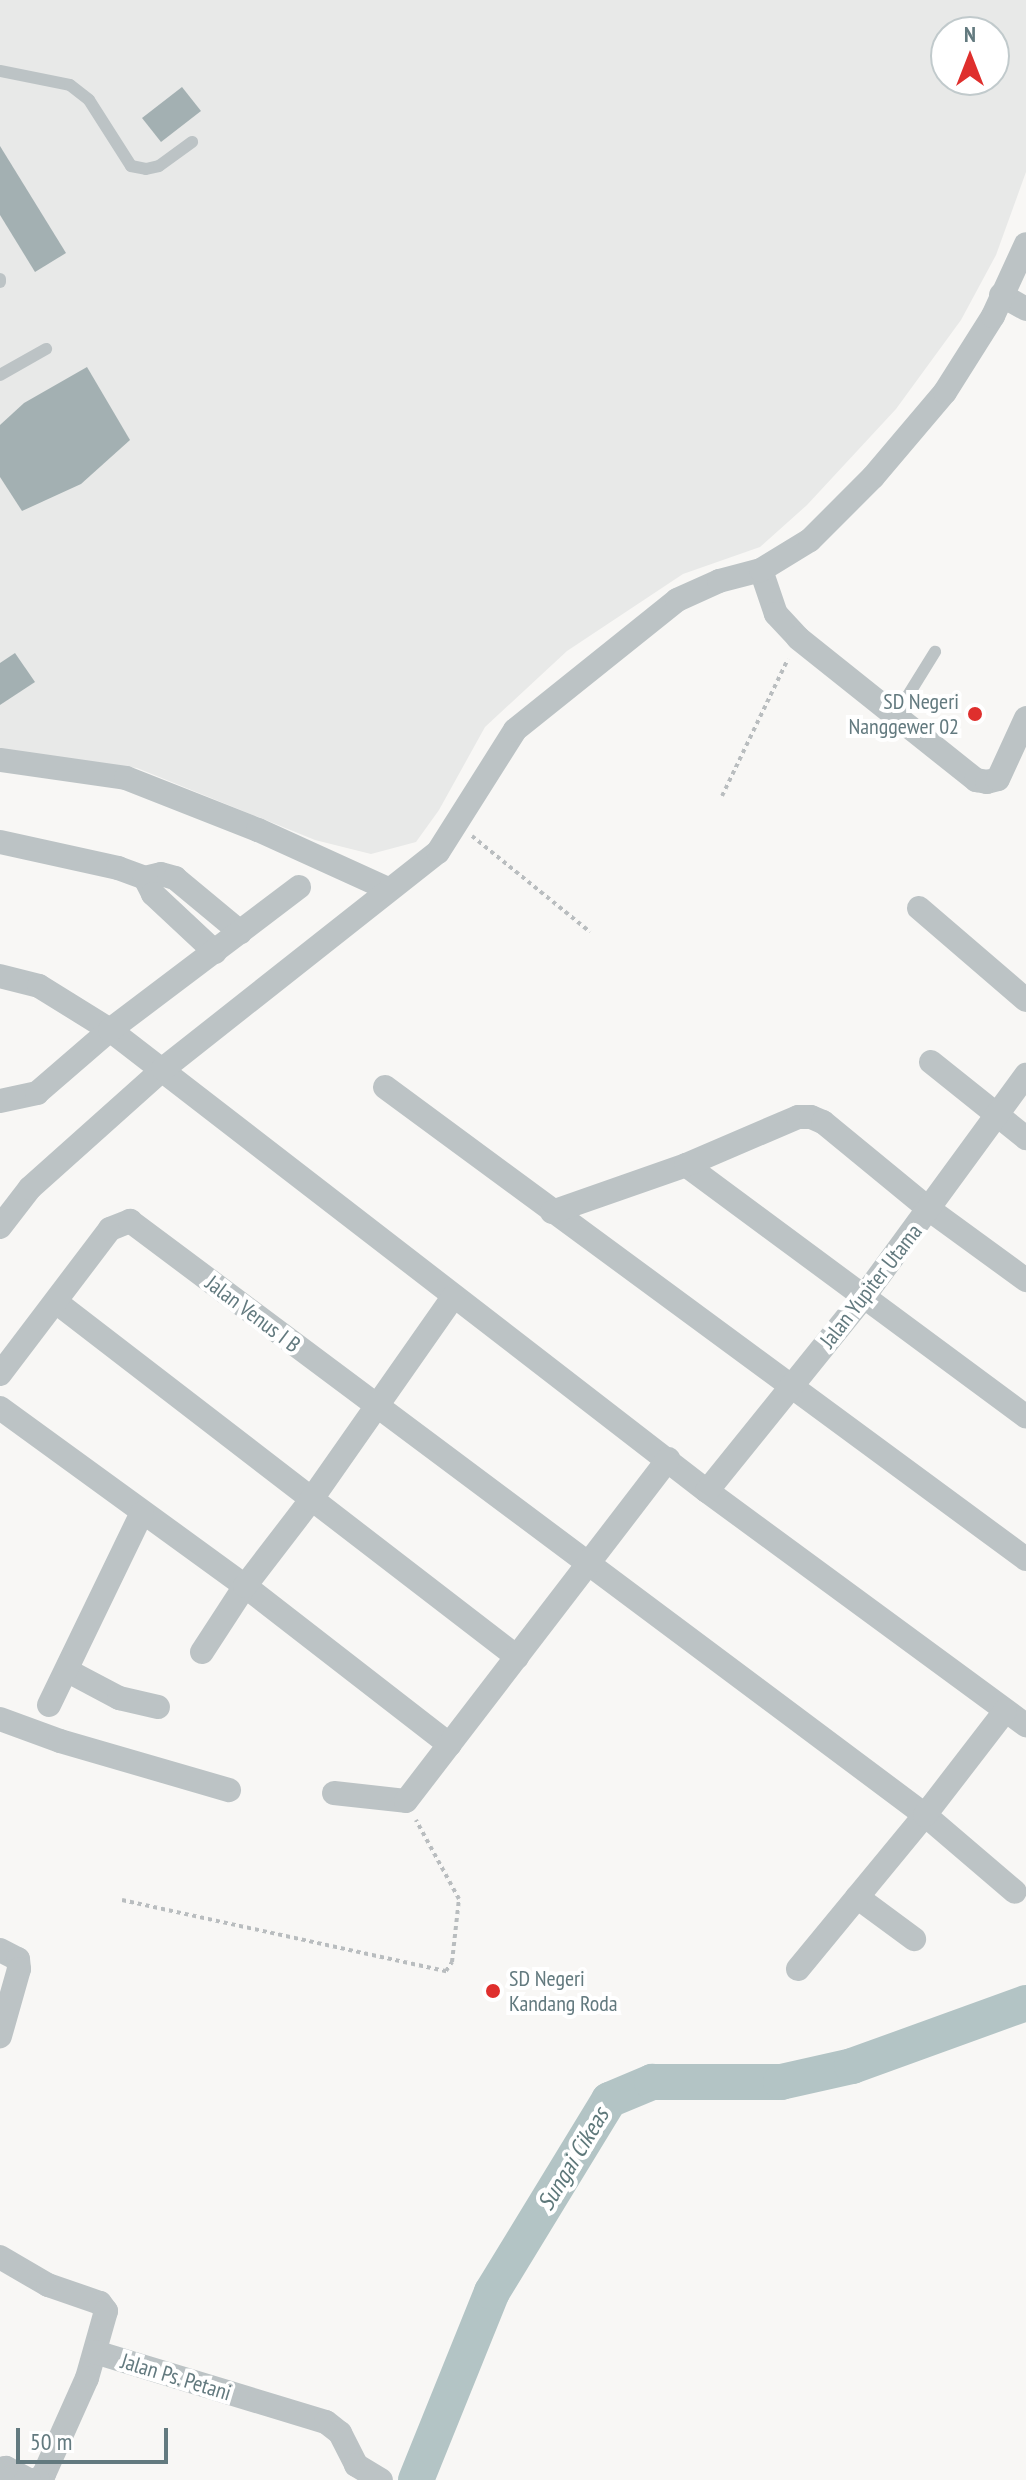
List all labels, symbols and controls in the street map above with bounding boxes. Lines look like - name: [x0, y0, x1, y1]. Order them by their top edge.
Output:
- north arrow: [930, 16, 1010, 96]
- text: N: [964, 20, 976, 48]
- place label: SD Negeri Nanggewer 02: [848, 688, 959, 740]
- marker: SD Negeri Nanggewer 02: [966, 705, 984, 723]
- street label: Jalan Yupiter Utama: [814, 1219, 928, 1353]
- street label: Jalan Venus I B: [200, 1270, 306, 1358]
- place label: SD Negeri Kandang Roda: [509, 1965, 618, 2016]
- marker: SD Negeri Kandang Roda: [484, 1982, 502, 2000]
- water label: Sungai Cikeas: [531, 2103, 615, 2215]
- street label: Jalan Ps. Petani: [117, 2348, 235, 2406]
- scale bar: [20, 2412, 172, 2462]
- text: 50 m: [30, 2426, 72, 2457]

